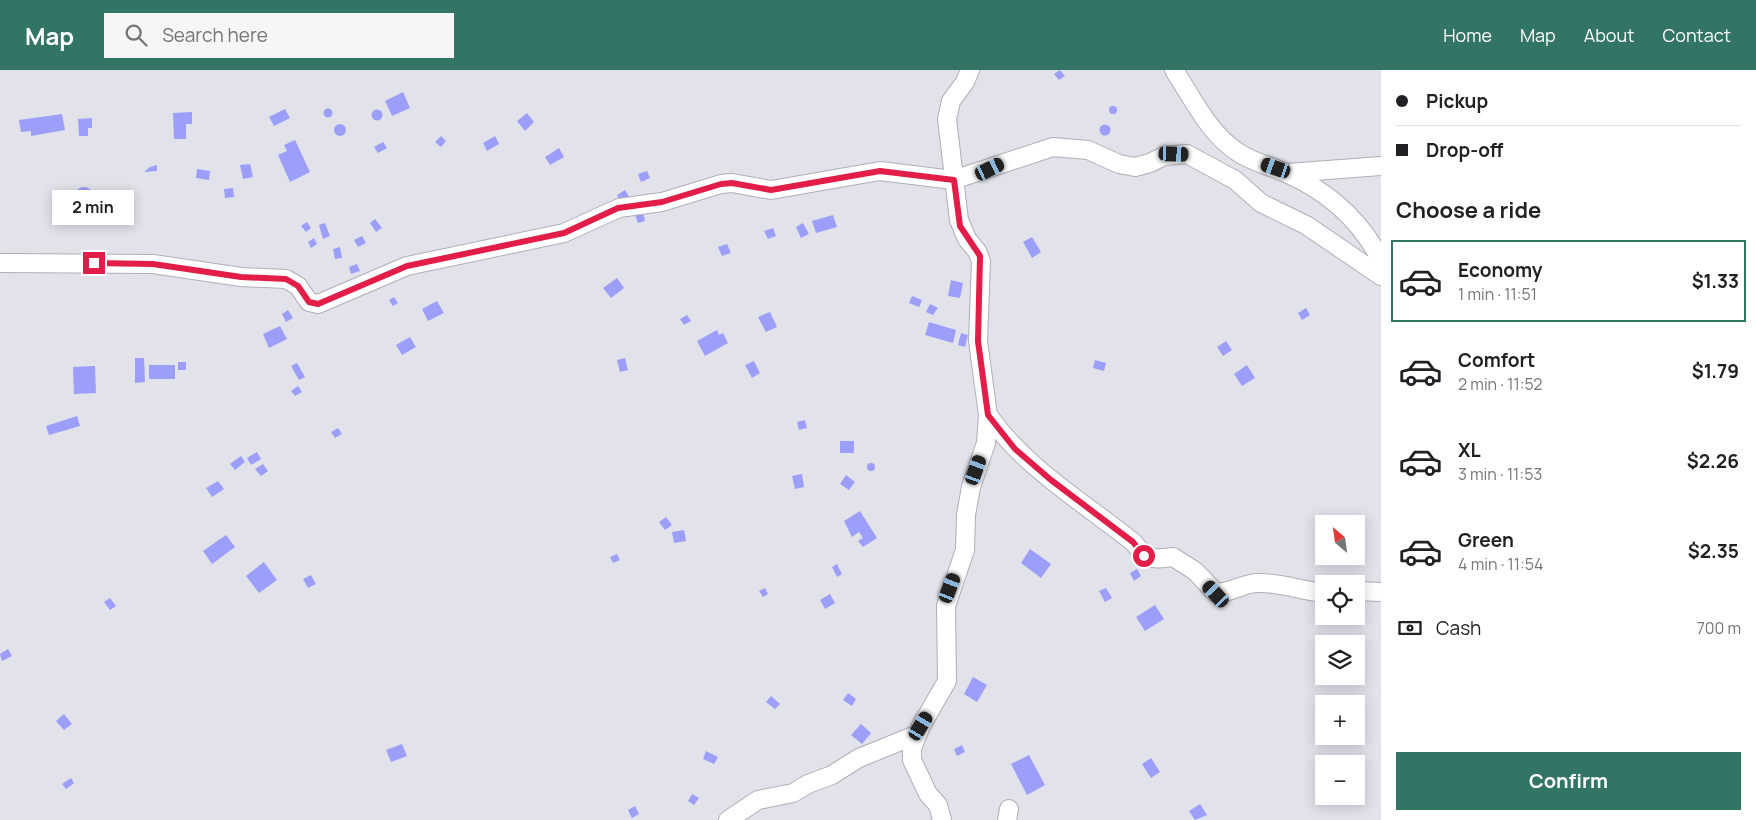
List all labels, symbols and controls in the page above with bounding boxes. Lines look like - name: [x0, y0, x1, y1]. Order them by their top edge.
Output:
- search box: [104, 13, 454, 58]
- text: Map: [25, 19, 74, 52]
- icon: search: [122, 21, 150, 49]
- text: Search here: [162, 22, 268, 48]
- text: Home: [1443, 23, 1492, 47]
- text: Map: [1520, 23, 1556, 47]
- text: About: [1584, 23, 1634, 47]
- text: Contact: [1662, 23, 1731, 47]
- text: Pickup: [1426, 88, 1488, 114]
- text: Drop-off: [1426, 137, 1503, 163]
- car: [1158, 146, 1189, 162]
- car: [973, 156, 1006, 182]
- car: [1259, 156, 1292, 180]
- callout: 2 min: [53, 190, 135, 226]
- text: Choose a ride: [1396, 195, 1541, 225]
- text: 2 min: [72, 196, 114, 218]
- route end: [83, 252, 105, 274]
- text: Economy: [1458, 257, 1542, 283]
- icon: car: [1398, 259, 1443, 304]
- text: $1.33: [1692, 268, 1739, 294]
- text: 1 min · 11:51: [1458, 283, 1537, 305]
- text: Comfort: [1458, 347, 1535, 373]
- icon: car: [1398, 349, 1443, 394]
- text: $1.79: [1692, 358, 1739, 384]
- text: 2 min · 11:52: [1458, 373, 1542, 395]
- text: XL: [1458, 437, 1481, 463]
- icon: car: [1398, 439, 1443, 484]
- text: $2.26: [1687, 448, 1739, 474]
- car: [963, 453, 988, 487]
- text: 3 min · 11:53: [1458, 463, 1542, 485]
- north arrow: [1315, 515, 1365, 565]
- map controls: [1315, 515, 1365, 805]
- text: Green: [1458, 527, 1514, 553]
- icon: car: [1398, 529, 1443, 574]
- text: $2.35: [1688, 538, 1739, 564]
- route start: [1133, 545, 1155, 567]
- text: 4 min · 11:54: [1458, 553, 1543, 575]
- car: [937, 571, 962, 605]
- button: locate: [1315, 575, 1365, 625]
- car: [1200, 578, 1231, 610]
- icon: cash: [1396, 614, 1424, 642]
- text: Cash: [1436, 615, 1481, 641]
- text: 700 m: [1697, 617, 1741, 639]
- button: layers: [1315, 635, 1365, 685]
- button: +: [1315, 695, 1365, 745]
- car: [906, 709, 935, 743]
- button: Confirm: [1396, 752, 1741, 810]
- button: −: [1315, 755, 1365, 805]

